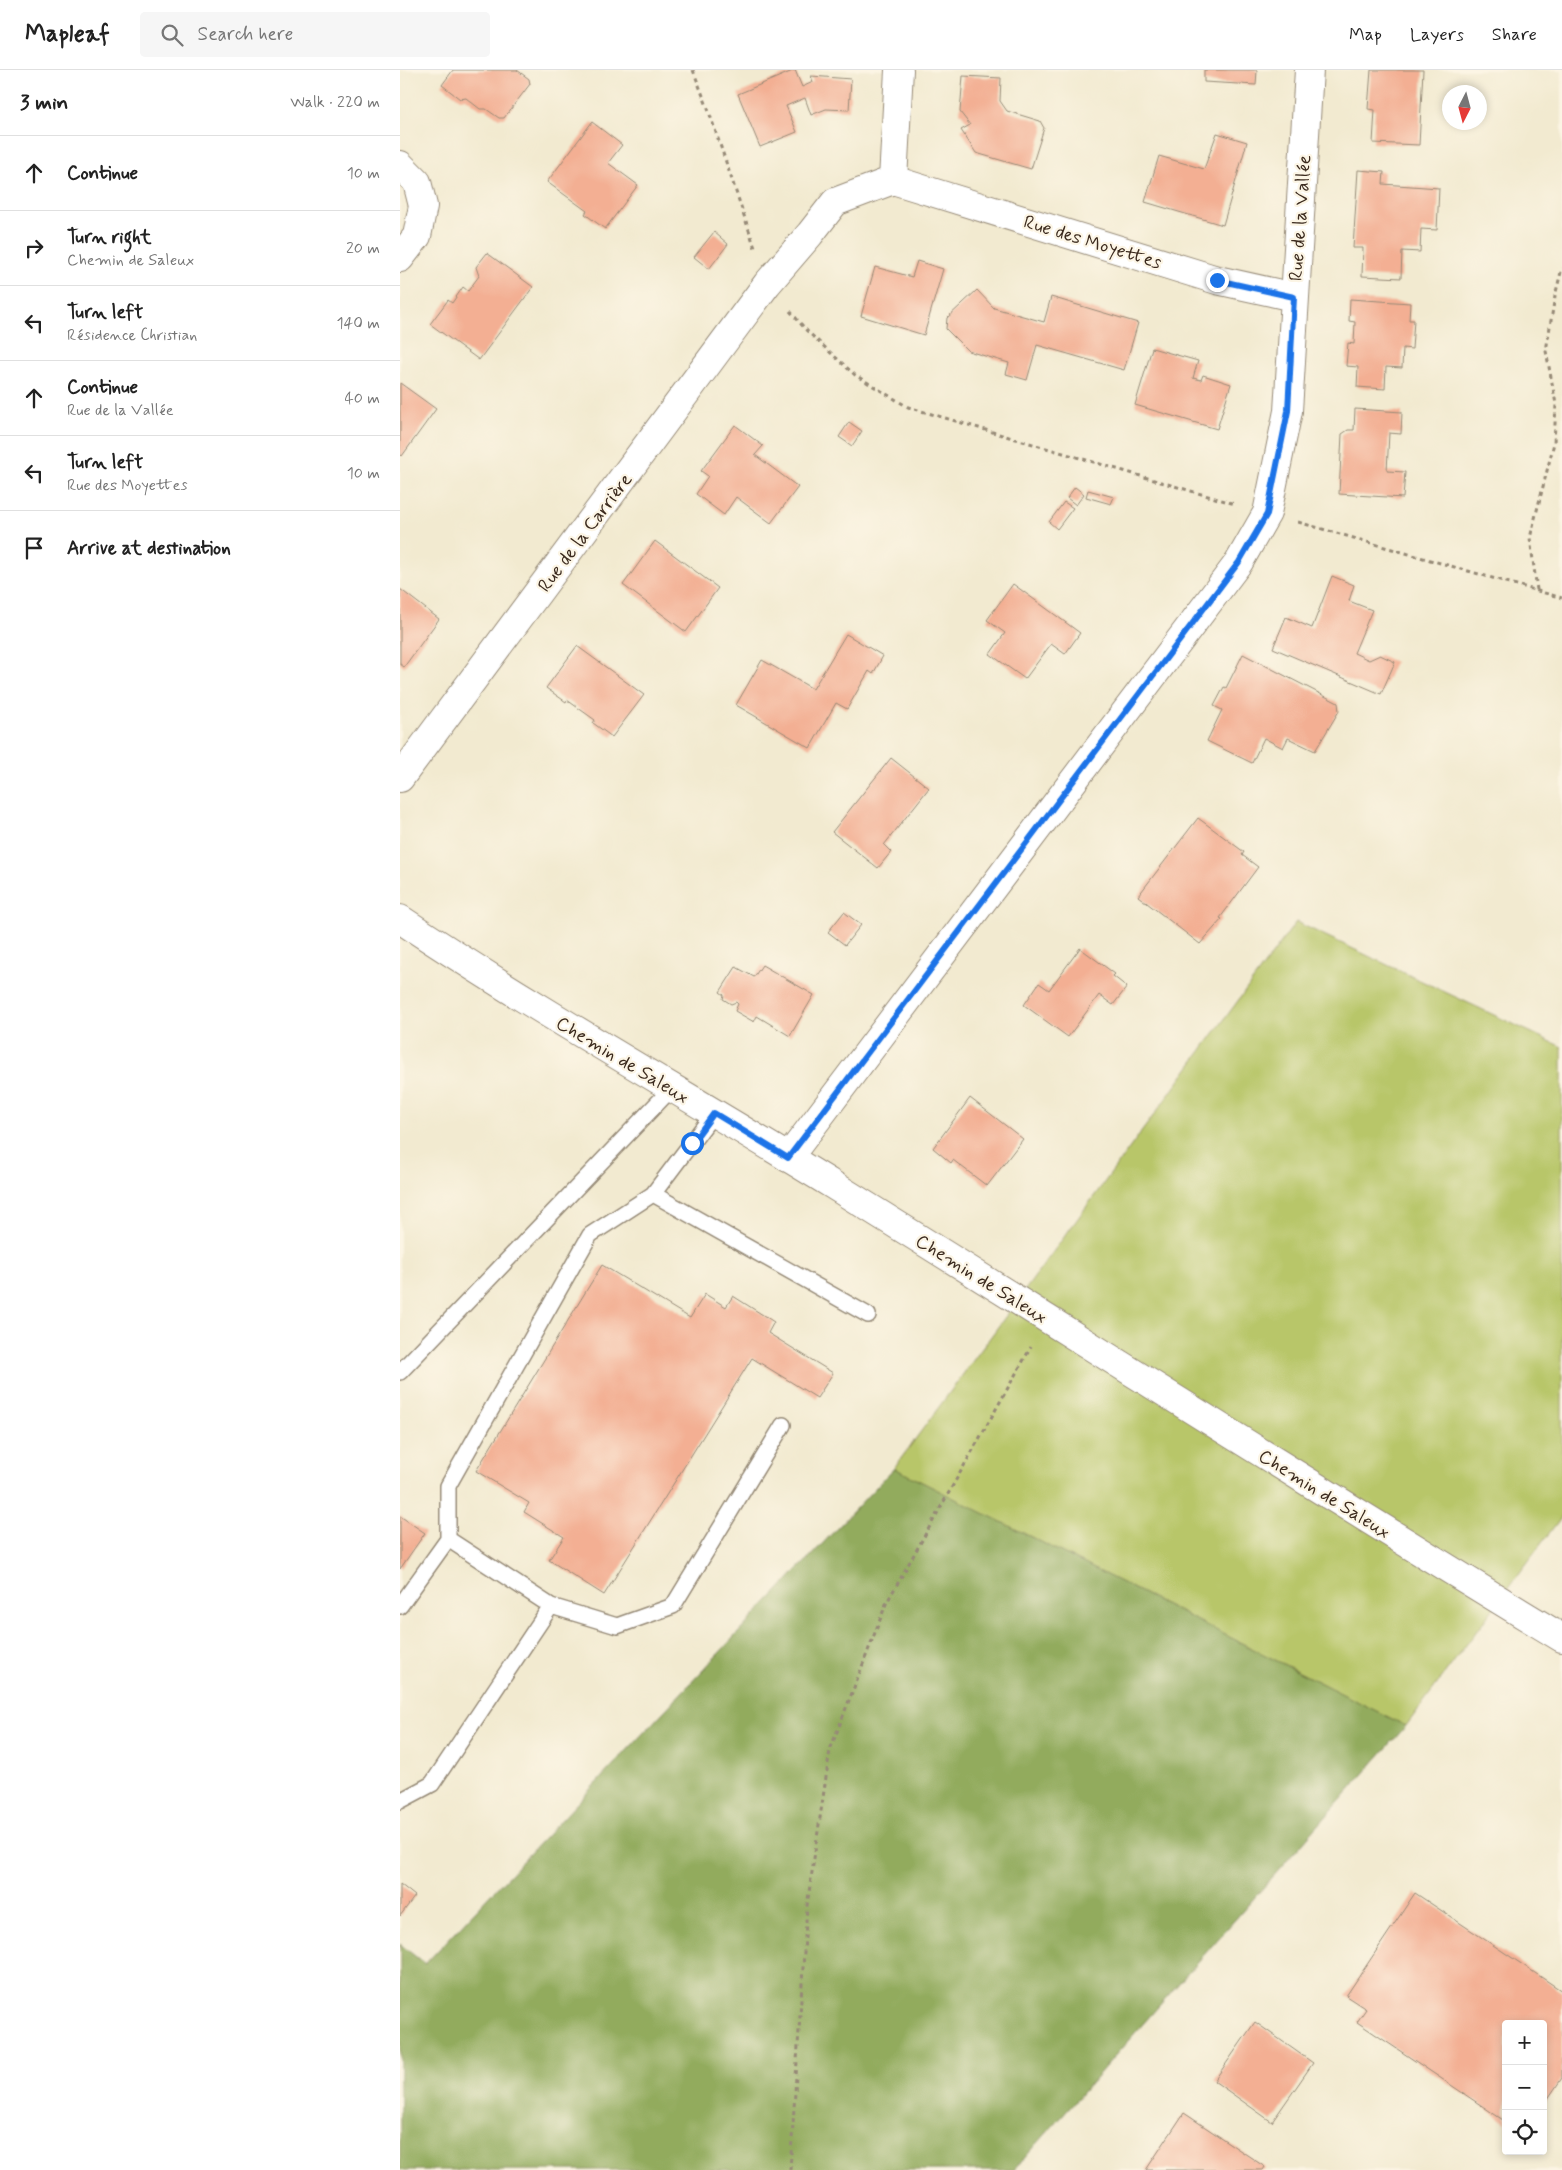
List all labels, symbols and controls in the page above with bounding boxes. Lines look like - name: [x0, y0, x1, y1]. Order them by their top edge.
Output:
- search box: [140, 12, 490, 57]
- text: Mapleaf: [25, 19, 110, 50]
- icon: search: [158, 21, 186, 49]
- text: Search here: [198, 22, 293, 47]
- text: Map: [1349, 23, 1382, 47]
- text: Layers: [1410, 23, 1464, 47]
- text: Share: [1492, 23, 1537, 47]
- north arrow: [1442, 85, 1487, 130]
- text: 3 min: [20, 89, 68, 117]
- text: Walk · 220 m: [290, 92, 380, 113]
- street label: Rue de la Vallée: [1284, 154, 1317, 282]
- icon: ahead: [20, 159, 48, 187]
- text: Continue: [67, 161, 138, 186]
- text: 10 m: [347, 163, 380, 184]
- street label: Rue des Moyettes: [1020, 210, 1165, 276]
- text: Turn right: [67, 225, 151, 250]
- icon: right: [20, 234, 48, 262]
- text: 20 m: [346, 238, 380, 259]
- text: Chemin de Saleux: [67, 250, 194, 271]
- route end: [1206, 269, 1229, 292]
- text: Turn left: [67, 300, 143, 325]
- icon: left: [20, 309, 48, 337]
- text: 140 m: [336, 313, 380, 334]
- text: Résidence Christian: [67, 325, 197, 346]
- text: Continue: [67, 375, 138, 400]
- icon: ahead: [20, 384, 48, 412]
- text: 40 m: [344, 388, 380, 409]
- text: Rue de la Vallée: [67, 400, 174, 421]
- text: Turn left: [67, 450, 143, 475]
- icon: left: [20, 459, 48, 487]
- text: 10 m: [347, 463, 380, 484]
- street label: Rue de la Carrière: [532, 468, 638, 597]
- text: Rue des Moyettes: [67, 475, 187, 496]
- icon: arrive: [20, 534, 48, 562]
- text: Arrive at destination: [67, 536, 231, 561]
- street label: Chemin de Saleux: [551, 1011, 693, 1110]
- route start: [681, 1132, 704, 1155]
- street label: Chemin de Saleux: [911, 1229, 1052, 1330]
- street label: Chemin de Saleux: [1254, 1444, 1395, 1545]
- map controls: [1502, 2020, 1547, 2155]
- button: +: [1502, 2020, 1547, 2065]
- button: −: [1502, 2065, 1547, 2110]
- button: locate: [1502, 2110, 1547, 2155]

